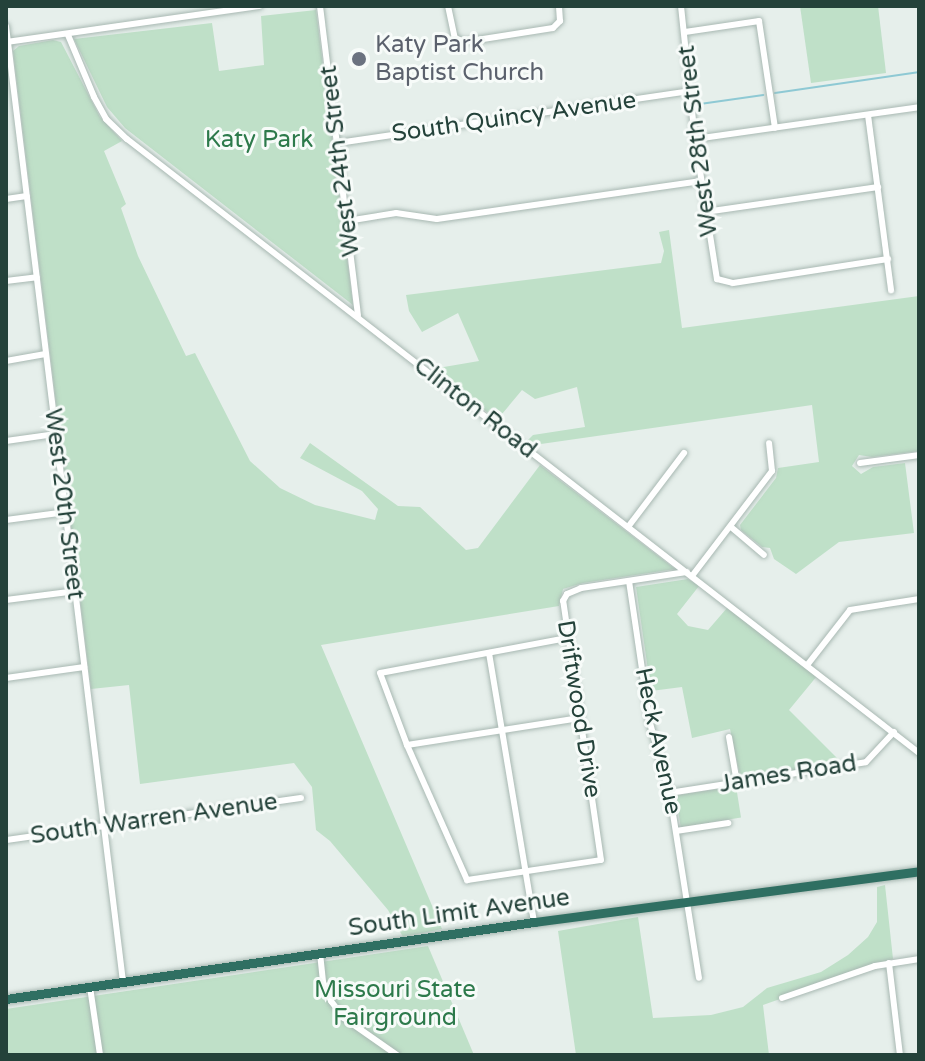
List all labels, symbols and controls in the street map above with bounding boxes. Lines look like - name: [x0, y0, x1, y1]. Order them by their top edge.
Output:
- place label: Katy Park Baptist Church: [375, 31, 544, 87]
- street label: West 28th Street: [672, 44, 724, 238]
- marker: Katy Park Baptist Church: [350, 50, 368, 68]
- street label: West 24th Street: [314, 64, 366, 258]
- street label: South Quincy Avenue: [390, 86, 638, 148]
- park label: Katy Park: [205, 126, 313, 154]
- street label: Clinton Road: [408, 351, 542, 465]
- street label: West 20th Street: [38, 407, 90, 601]
- street label: Driftwood Drive: [551, 618, 607, 800]
- street label: Heck Avenue: [628, 665, 688, 817]
- street label: James Road: [717, 749, 859, 799]
- street label: South Warren Avenue: [29, 787, 279, 851]
- street label: South Limit Avenue: [347, 883, 571, 943]
- park label: Missouri State Fairground: [314, 976, 476, 1032]

